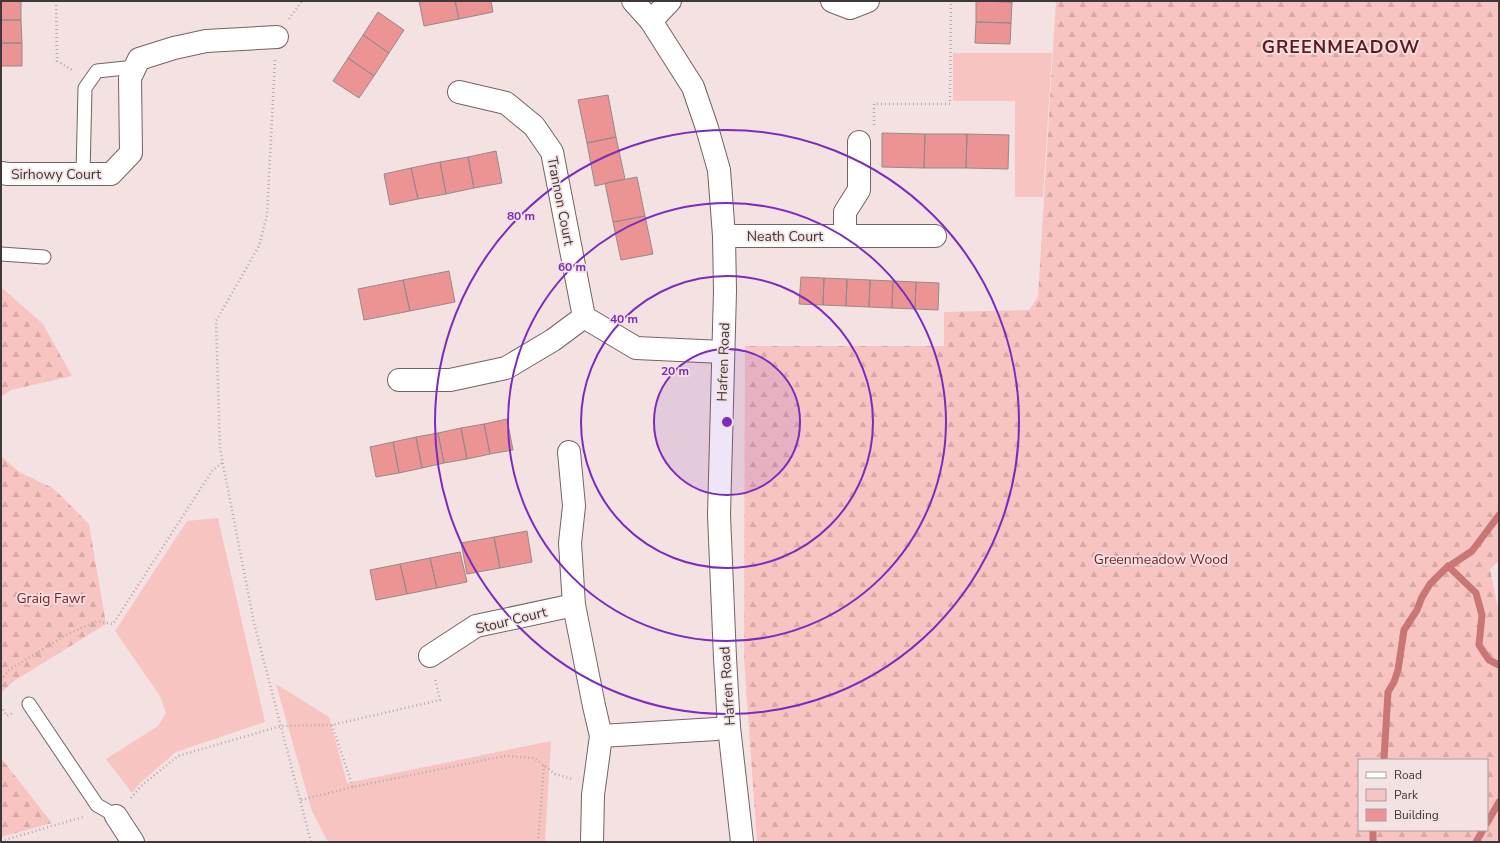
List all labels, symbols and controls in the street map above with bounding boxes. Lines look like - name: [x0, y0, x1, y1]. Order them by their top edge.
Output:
- district label: GREENMEADOW: [1262, 35, 1420, 59]
- street label: Trannon Court: [543, 155, 578, 247]
- street label: Sirhowy Court: [11, 165, 101, 184]
- text: 80 m: [507, 208, 535, 224]
- street label: Neath Court: [747, 227, 823, 246]
- text: 60 m: [558, 259, 586, 275]
- text: 40 m: [610, 311, 638, 327]
- street label: Hafren Road: [713, 322, 734, 402]
- text: 20 m: [661, 363, 689, 379]
- centre of rings: [720, 415, 734, 429]
- park label: Greenmeadow Wood: [1094, 550, 1228, 569]
- park label: Graig Fawr: [16, 589, 86, 608]
- street label: Stour Court: [474, 602, 549, 638]
- street label: Hafren Road: [715, 646, 740, 726]
- legend: [1358, 759, 1488, 831]
- text: Road: [1394, 767, 1422, 783]
- text: Park: [1394, 787, 1419, 803]
- text: Building: [1394, 807, 1439, 823]

